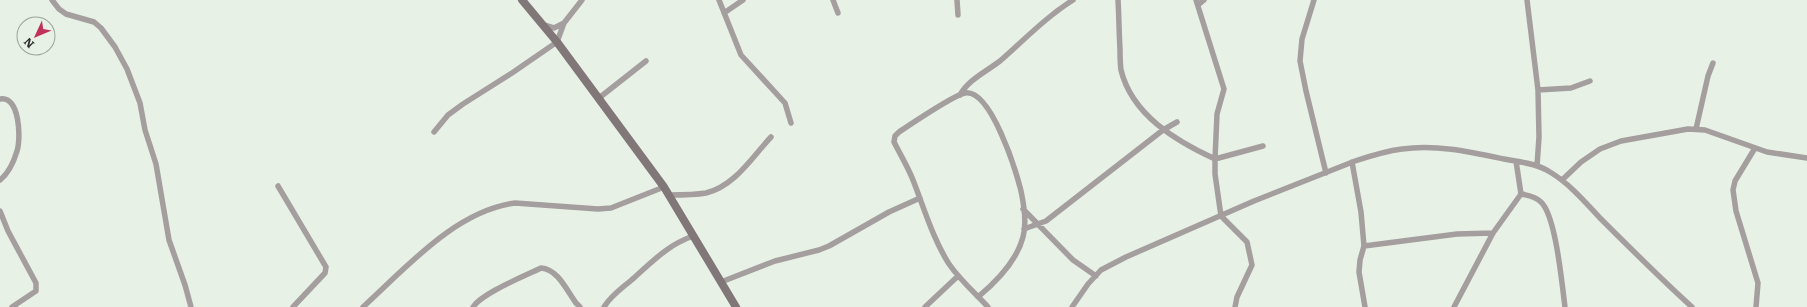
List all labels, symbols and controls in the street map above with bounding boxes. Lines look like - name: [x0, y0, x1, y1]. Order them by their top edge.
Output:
- north arrow: [16, 16, 56, 56]
- text: N: [19, 35, 37, 53]

